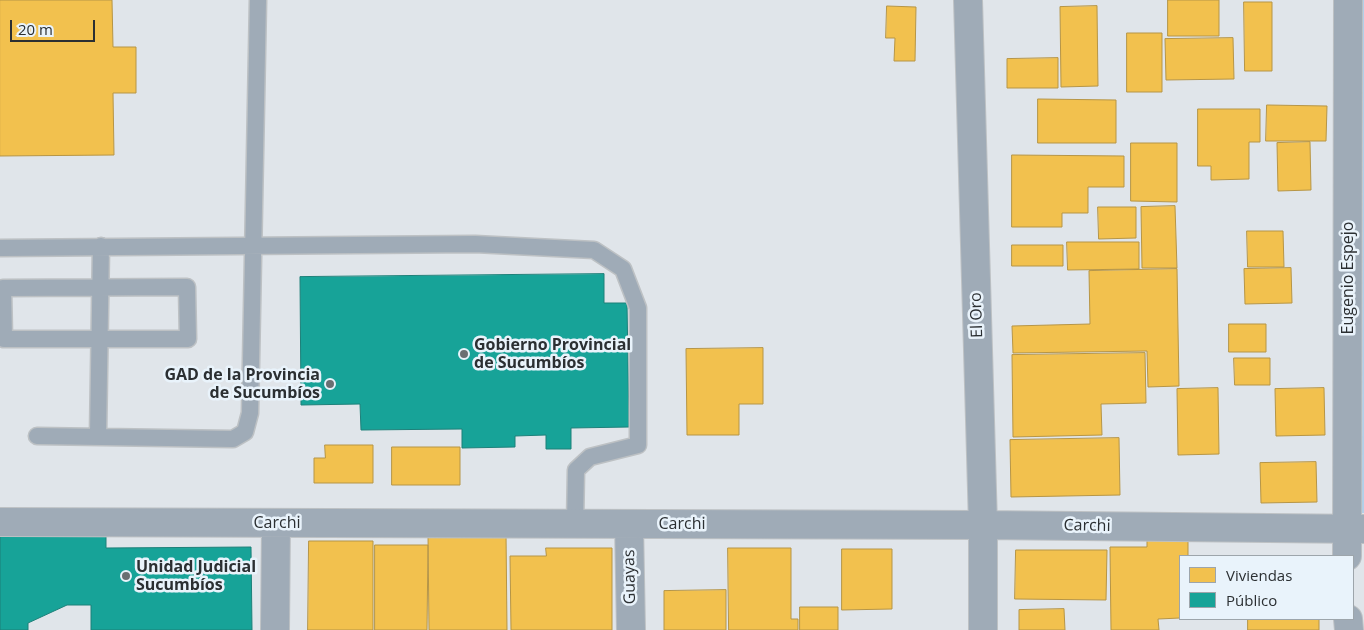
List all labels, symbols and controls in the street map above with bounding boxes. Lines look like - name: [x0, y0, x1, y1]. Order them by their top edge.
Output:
- scale bar: [12, 10, 98, 42]
- text: 20 m: [18, 19, 53, 39]
- street label: Eugenio Espejo: [1338, 222, 1358, 334]
- street label: El Oro: [967, 292, 987, 338]
- place label: Gobierno Provincial de Sucumbíos: [474, 335, 631, 373]
- marker: Gobierno Provincial de Sucumbíos: [458, 348, 470, 360]
- place label: GAD de la Provincia de Sucumbíos: [164, 365, 320, 403]
- marker: GAD de la Provincia de Sucumbíos: [324, 378, 336, 390]
- street label: Carchi: [253, 513, 301, 533]
- street label: Carchi: [658, 514, 706, 534]
- street label: Carchi: [1063, 516, 1111, 536]
- street label: Guayas: [620, 549, 640, 605]
- legend: [1179, 555, 1354, 620]
- place label: Unidad Judicial Sucumbíos: [136, 557, 256, 595]
- text: Viviendas: [1226, 565, 1292, 585]
- marker: Unidad Judicial Sucumbíos: [120, 570, 132, 582]
- text: Público: [1226, 590, 1277, 610]

